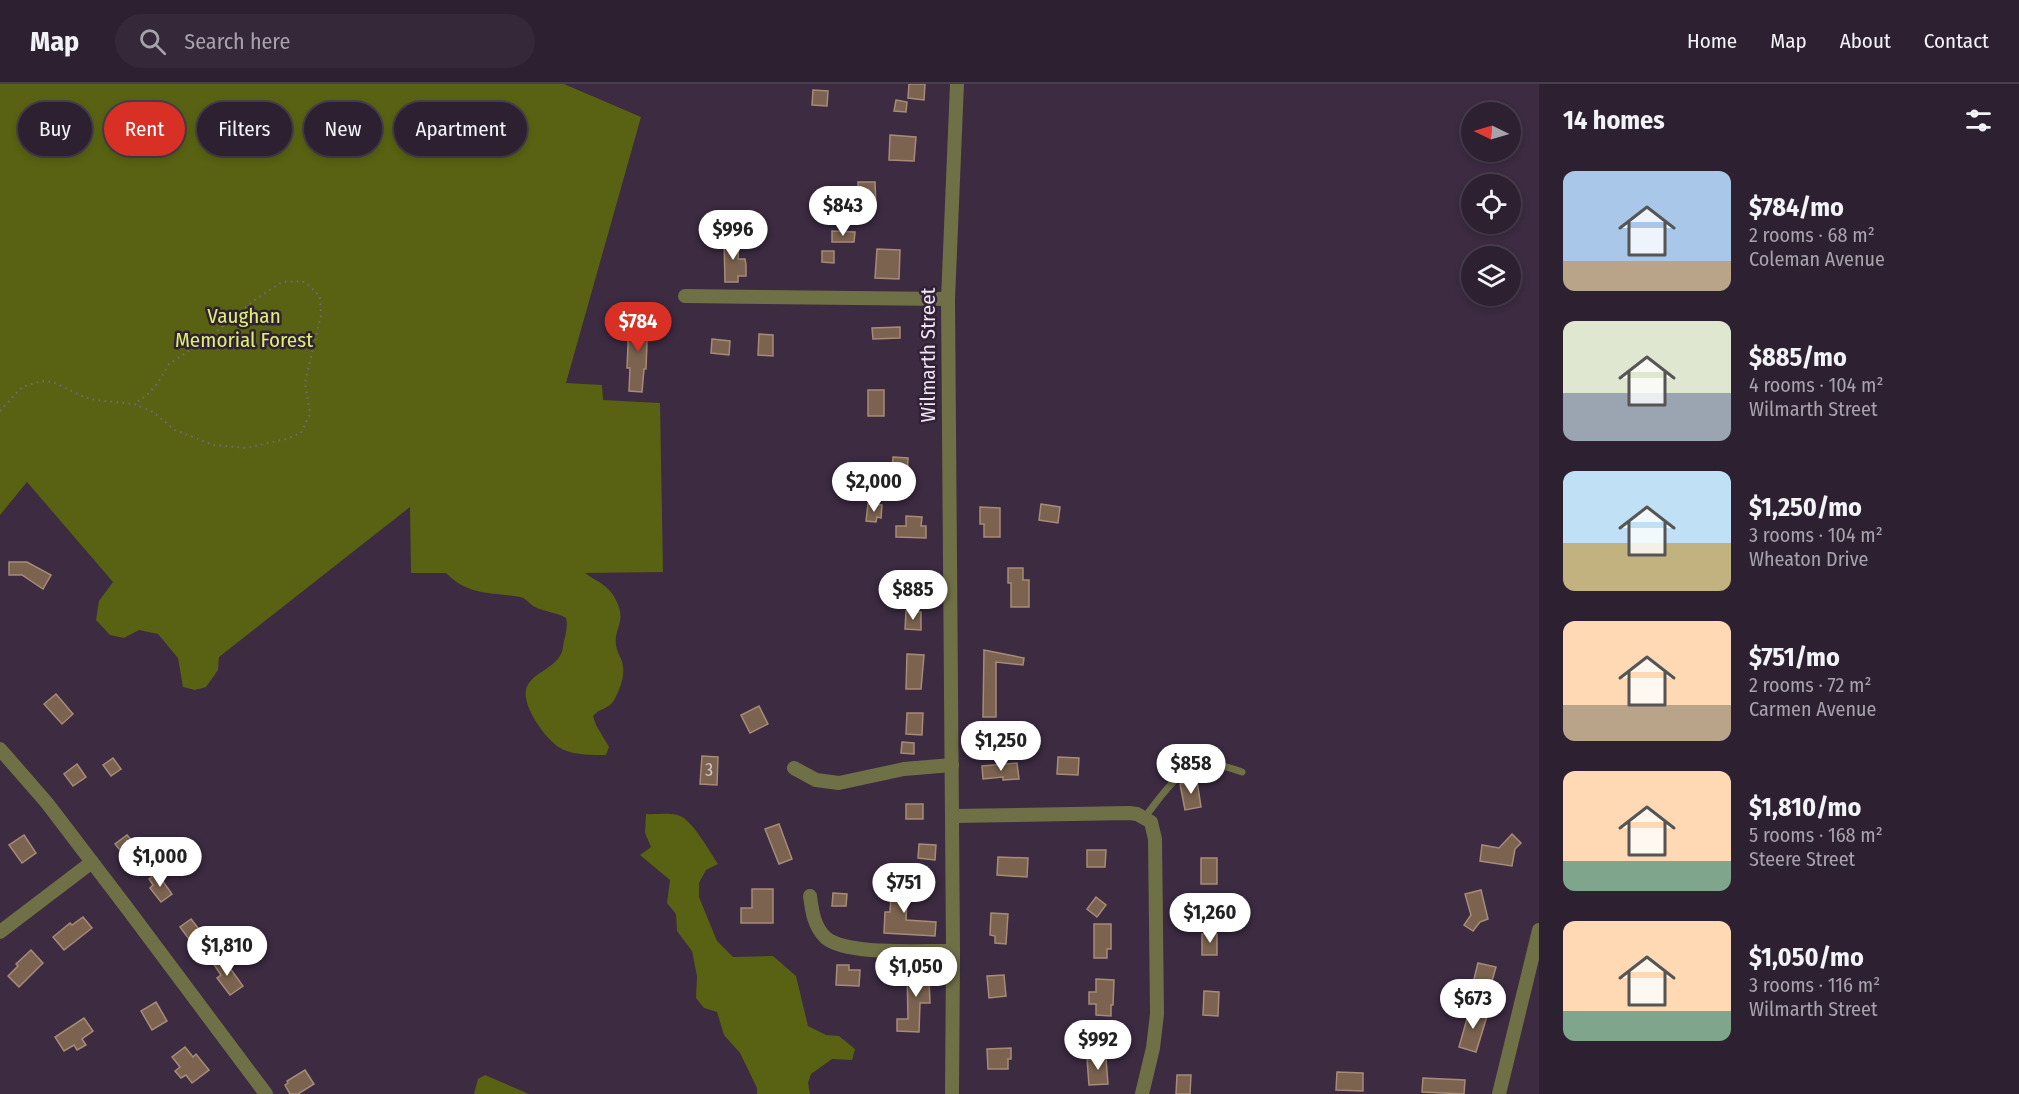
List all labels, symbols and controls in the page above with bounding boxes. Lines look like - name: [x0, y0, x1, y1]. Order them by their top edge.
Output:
- search box: [115, 14, 535, 68]
- text: Map: [30, 25, 79, 58]
- icon: search: [136, 25, 169, 58]
- text: Search here: [184, 28, 290, 55]
- text: Home: [1687, 28, 1737, 54]
- text: Map: [1770, 28, 1807, 54]
- text: About: [1840, 28, 1891, 54]
- text: Contact: [1924, 28, 1989, 54]
- chip: Buy: [18, 102, 92, 156]
- chip: Rent: [104, 102, 185, 156]
- chip: Filters: [197, 102, 292, 156]
- chip: New: [304, 102, 382, 156]
- chip: Apartment: [394, 102, 527, 156]
- north arrow: [1461, 102, 1521, 162]
- map controls: [1461, 102, 1521, 306]
- icon: filters: [1962, 104, 1995, 137]
- text: 14 homes: [1563, 105, 1665, 136]
- button: locate: [1461, 174, 1521, 234]
- pin: $843: [807, 186, 879, 237]
- text: $784/mo: [1749, 192, 1844, 223]
- text: $843: [823, 193, 863, 217]
- icon: home: [1611, 195, 1683, 267]
- pin: $996: [697, 210, 769, 261]
- text: $996: [713, 217, 753, 241]
- text: 2 rooms · 68 m²: [1749, 223, 1875, 247]
- button: layers: [1461, 246, 1521, 306]
- text: Coleman Avenue: [1749, 247, 1885, 271]
- street label: Wilmarth Street: [915, 287, 941, 422]
- pin: $784: [602, 302, 674, 353]
- park label: Vaughan Memorial Forest: [175, 303, 313, 353]
- text: $784: [619, 309, 657, 333]
- text: $885/mo: [1749, 342, 1847, 373]
- icon: home: [1611, 345, 1683, 417]
- text: 4 rooms · 104 m²: [1749, 373, 1884, 397]
- text: Wilmarth Street: [1749, 397, 1877, 421]
- pin: $2,000: [825, 462, 923, 513]
- text: $2,000: [846, 469, 902, 493]
- text: $1,250/mo: [1749, 492, 1862, 523]
- icon: home: [1611, 495, 1683, 567]
- text: 3 rooms · 104 m²: [1749, 523, 1883, 547]
- text: Wheaton Drive: [1749, 547, 1868, 571]
- pin: $885: [877, 570, 949, 621]
- text: $885: [893, 577, 933, 601]
- text: $751/mo: [1749, 642, 1840, 673]
- icon: home: [1611, 645, 1683, 717]
- text: 2 rooms · 72 m²: [1749, 673, 1871, 697]
- text: Carmen Avenue: [1749, 697, 1876, 721]
- pin: $1,250: [952, 721, 1050, 772]
- text: $1,250: [975, 728, 1027, 752]
- pin: $858: [1155, 744, 1227, 795]
- text: $858: [1171, 751, 1211, 775]
- house number: 3: [705, 759, 713, 781]
- text: $1,810/mo: [1749, 792, 1861, 823]
- icon: home: [1611, 795, 1683, 867]
- text: 5 rooms · 168 m²: [1749, 823, 1883, 847]
- pin: $1,000: [111, 837, 209, 888]
- text: $1,000: [133, 844, 187, 868]
- text: Steere Street: [1749, 847, 1855, 871]
- pin: $751: [868, 863, 940, 914]
- text: $751: [886, 870, 922, 894]
- pin: $1,260: [1161, 893, 1259, 944]
- text: $1,260: [1184, 900, 1236, 924]
- pin: $1,810: [178, 926, 276, 977]
- text: $1,810: [201, 933, 253, 957]
- text: $1,050/mo: [1749, 942, 1864, 973]
- icon: home: [1611, 945, 1683, 1017]
- pin: $1,050: [867, 947, 965, 998]
- text: $1,050: [889, 954, 943, 978]
- text: 3 rooms · 116 m²: [1749, 973, 1880, 997]
- pin: $673: [1437, 979, 1509, 1030]
- text: $673: [1454, 986, 1492, 1010]
- text: Wilmarth Street: [1749, 997, 1877, 1021]
- pin: $992: [1062, 1020, 1134, 1071]
- text: $992: [1078, 1027, 1118, 1051]

